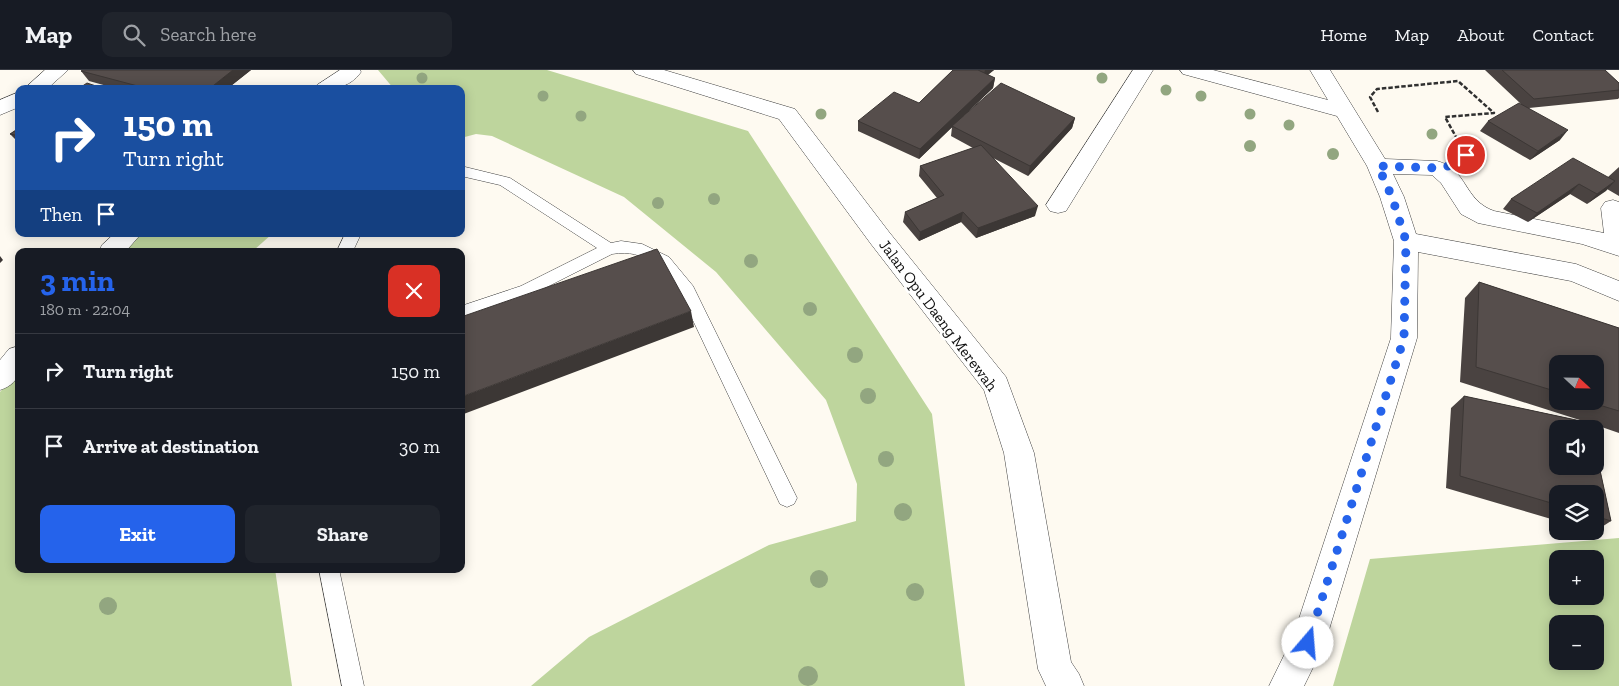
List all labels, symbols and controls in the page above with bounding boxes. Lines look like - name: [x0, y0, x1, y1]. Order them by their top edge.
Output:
- search box: [102, 12, 452, 57]
- text: Map: [25, 20, 72, 49]
- icon: search: [120, 21, 148, 49]
- text: Search here: [160, 23, 257, 46]
- text: Home: [1320, 24, 1367, 46]
- text: Map: [1395, 24, 1429, 46]
- text: About: [1457, 24, 1504, 46]
- text: Contact: [1532, 24, 1594, 46]
- text: 150 m: [123, 103, 213, 145]
- icon: right: [40, 105, 105, 170]
- pin: [1445, 134, 1487, 176]
- icon: arrive: [1452, 141, 1480, 169]
- text: Turn right: [123, 145, 224, 172]
- icon: arrive: [92, 200, 120, 228]
- text: Then: [40, 203, 82, 226]
- street label: Jalan Opu Daeng Merewah: [875, 236, 1002, 395]
- text: 3 min: [40, 263, 115, 299]
- button: close: [388, 265, 440, 317]
- text: 180 m · 22:04: [40, 300, 130, 319]
- north arrow: [1549, 355, 1604, 410]
- map controls: [1549, 355, 1604, 670]
- icon: right: [40, 357, 68, 385]
- text: Turn right: [83, 360, 173, 383]
- text: 150 m: [391, 360, 440, 383]
- button: sound: [1549, 420, 1604, 475]
- icon: arrive: [40, 432, 68, 460]
- text: Arrive at destination: [83, 435, 259, 458]
- text: 30 m: [399, 435, 440, 458]
- button: layers: [1549, 485, 1604, 540]
- button: Exit: [40, 505, 235, 563]
- button: Share: [245, 505, 440, 563]
- button: +: [1549, 550, 1604, 605]
- button: −: [1549, 615, 1604, 670]
- position arrow: [1281, 616, 1333, 668]

